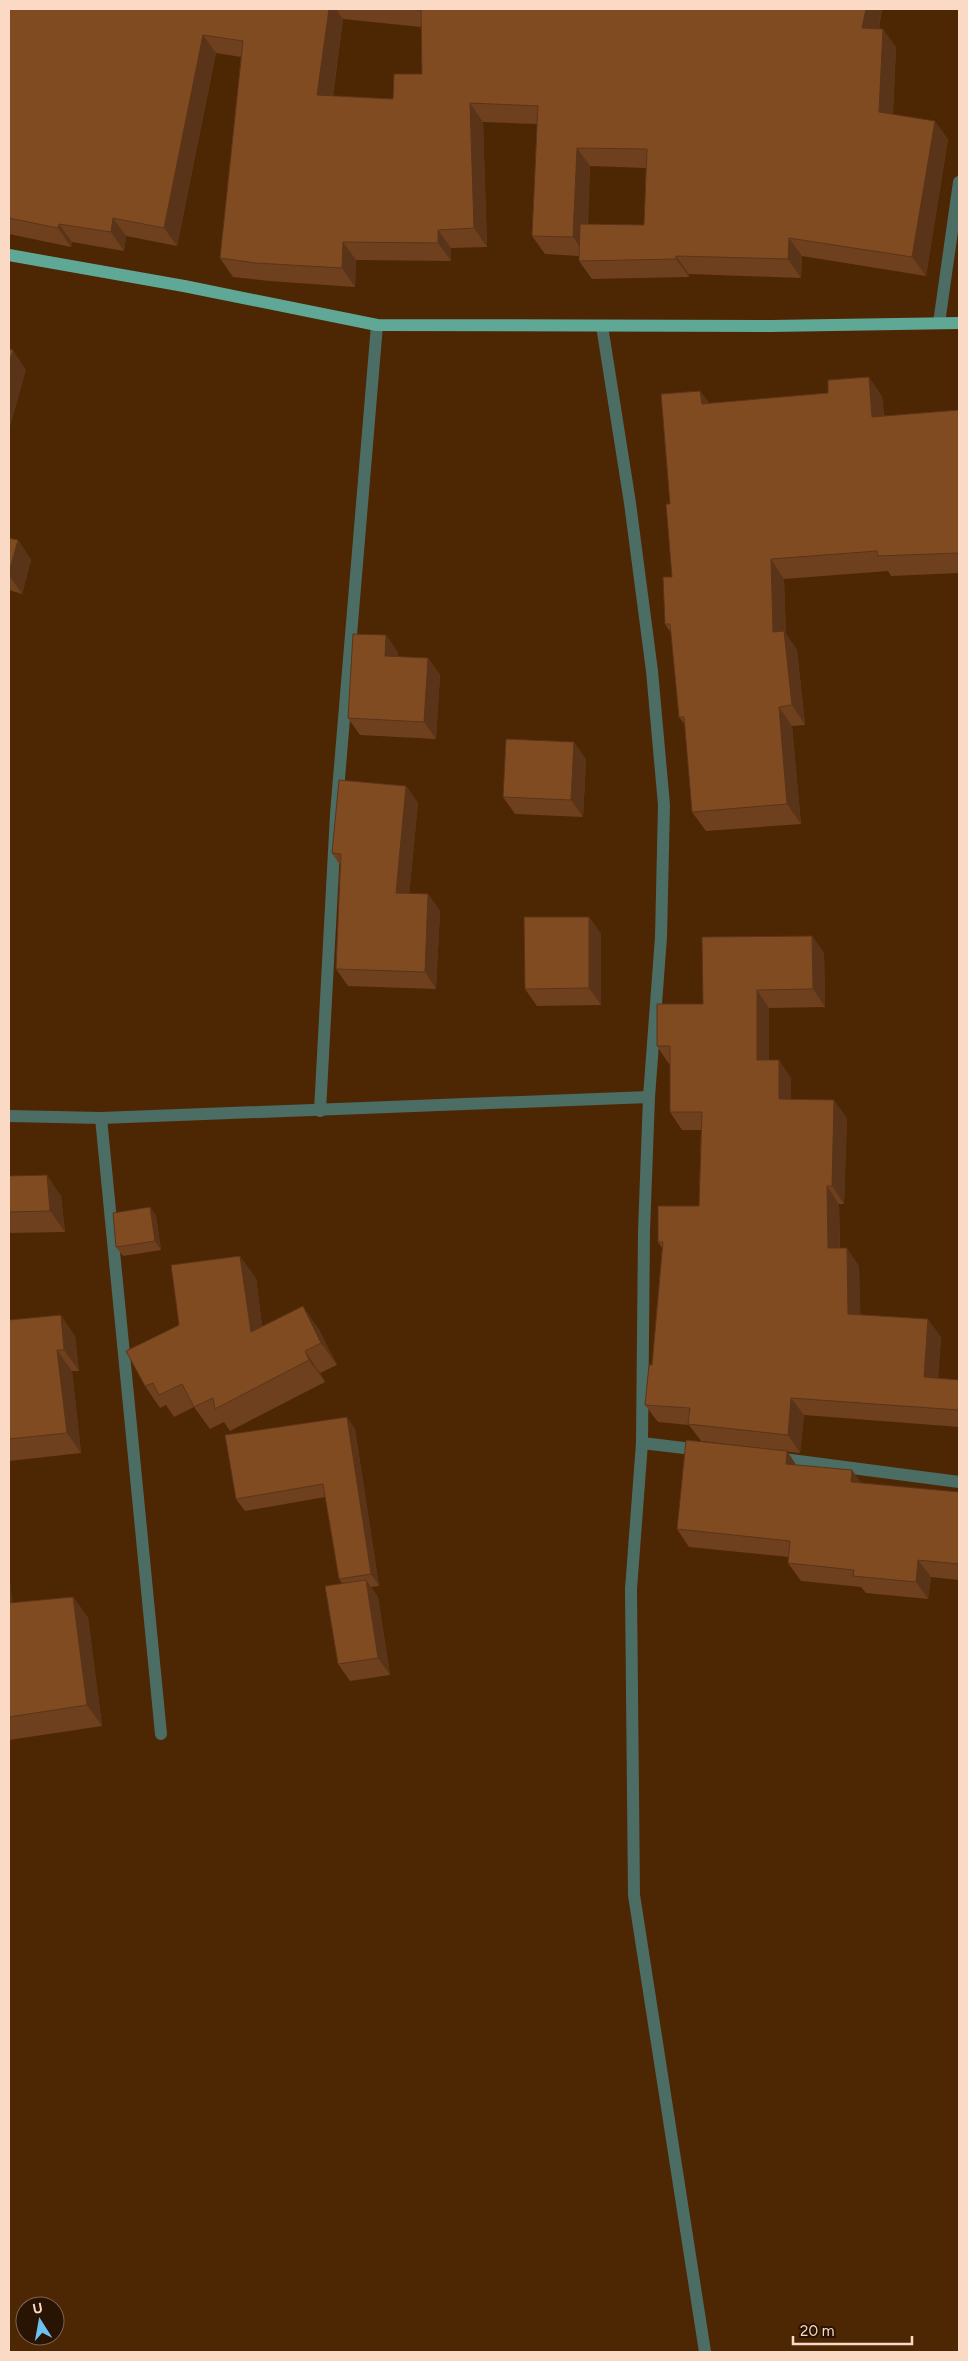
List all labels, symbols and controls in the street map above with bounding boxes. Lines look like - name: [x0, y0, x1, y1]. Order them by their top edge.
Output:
- north arrow: [15, 2296, 65, 2346]
- text: U: [31, 2299, 44, 2318]
- scale bar: [793, 2314, 912, 2346]
- text: 20 m: [800, 2322, 834, 2340]

